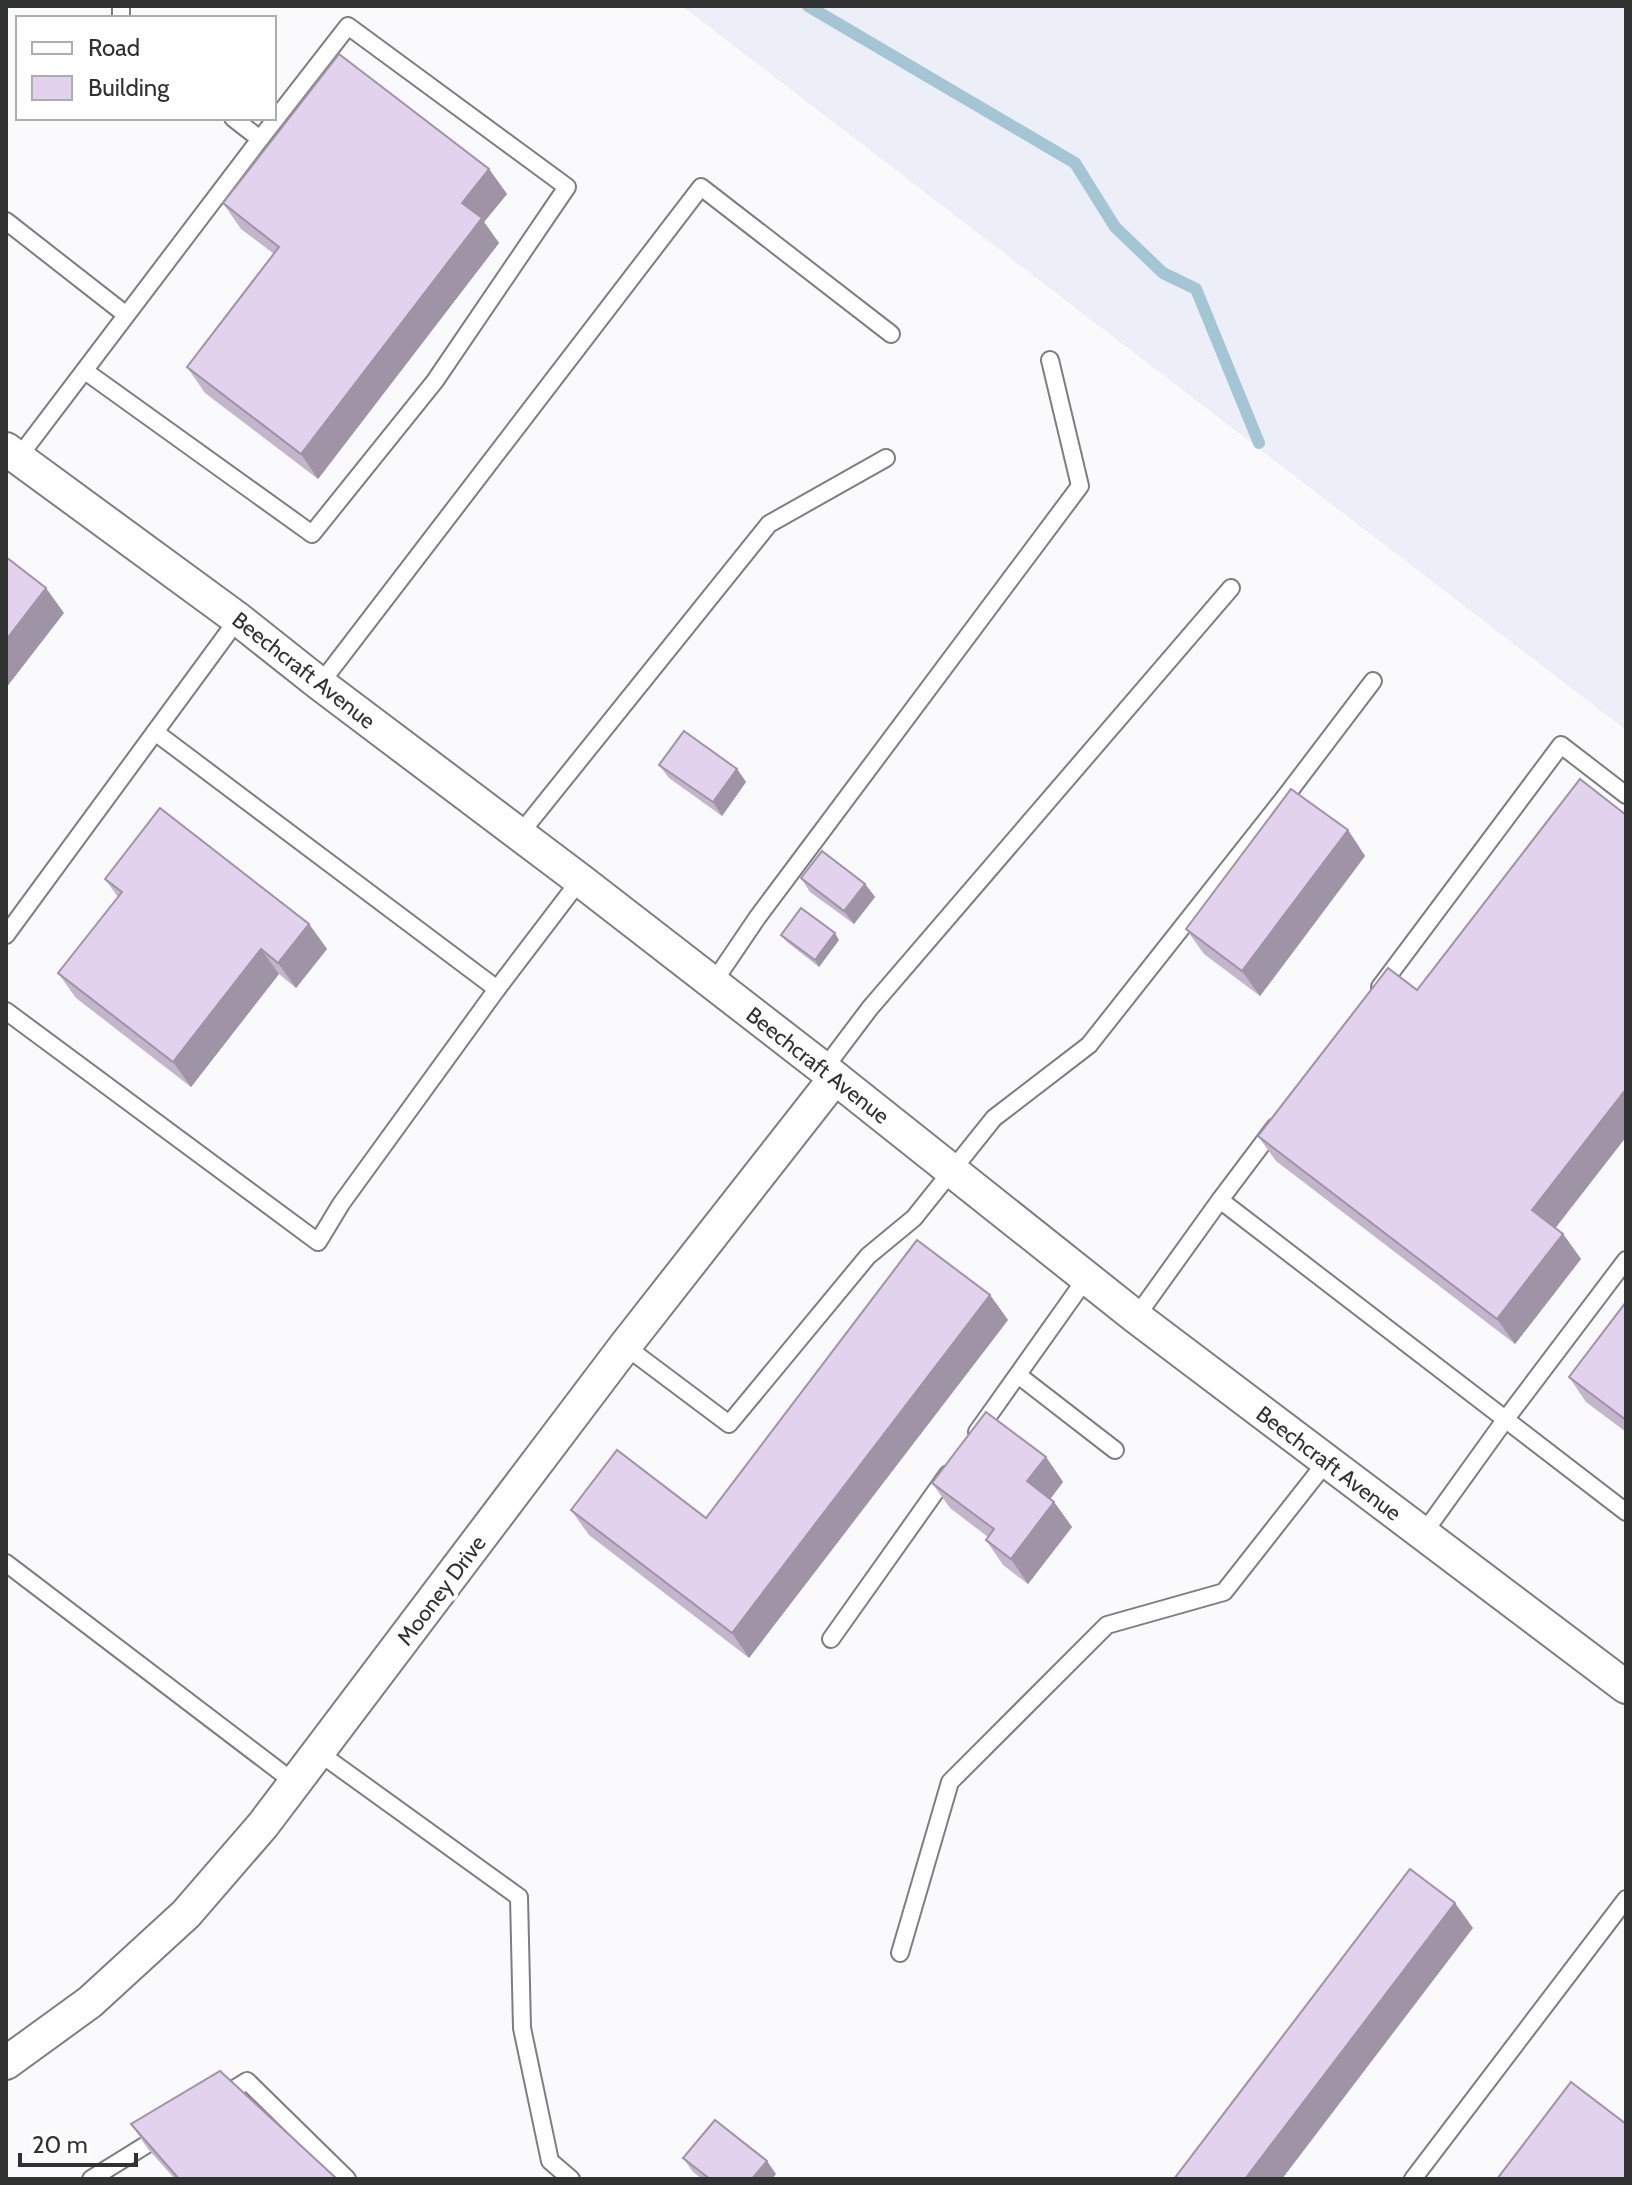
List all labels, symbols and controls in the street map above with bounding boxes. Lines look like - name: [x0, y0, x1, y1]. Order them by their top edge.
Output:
- legend: [16, 16, 276, 120]
- text: Road: [88, 33, 140, 62]
- text: Building: [88, 73, 170, 102]
- street label: Beechcraft Avenue: [227, 606, 381, 735]
- street label: Beechcraft Avenue: [741, 1001, 895, 1130]
- street label: Beechcraft Avenue: [1251, 1400, 1406, 1527]
- street label: Mooney Drive: [391, 1530, 492, 1651]
- scale bar: [20, 2117, 136, 2167]
- text: 20 m: [32, 2130, 88, 2159]

